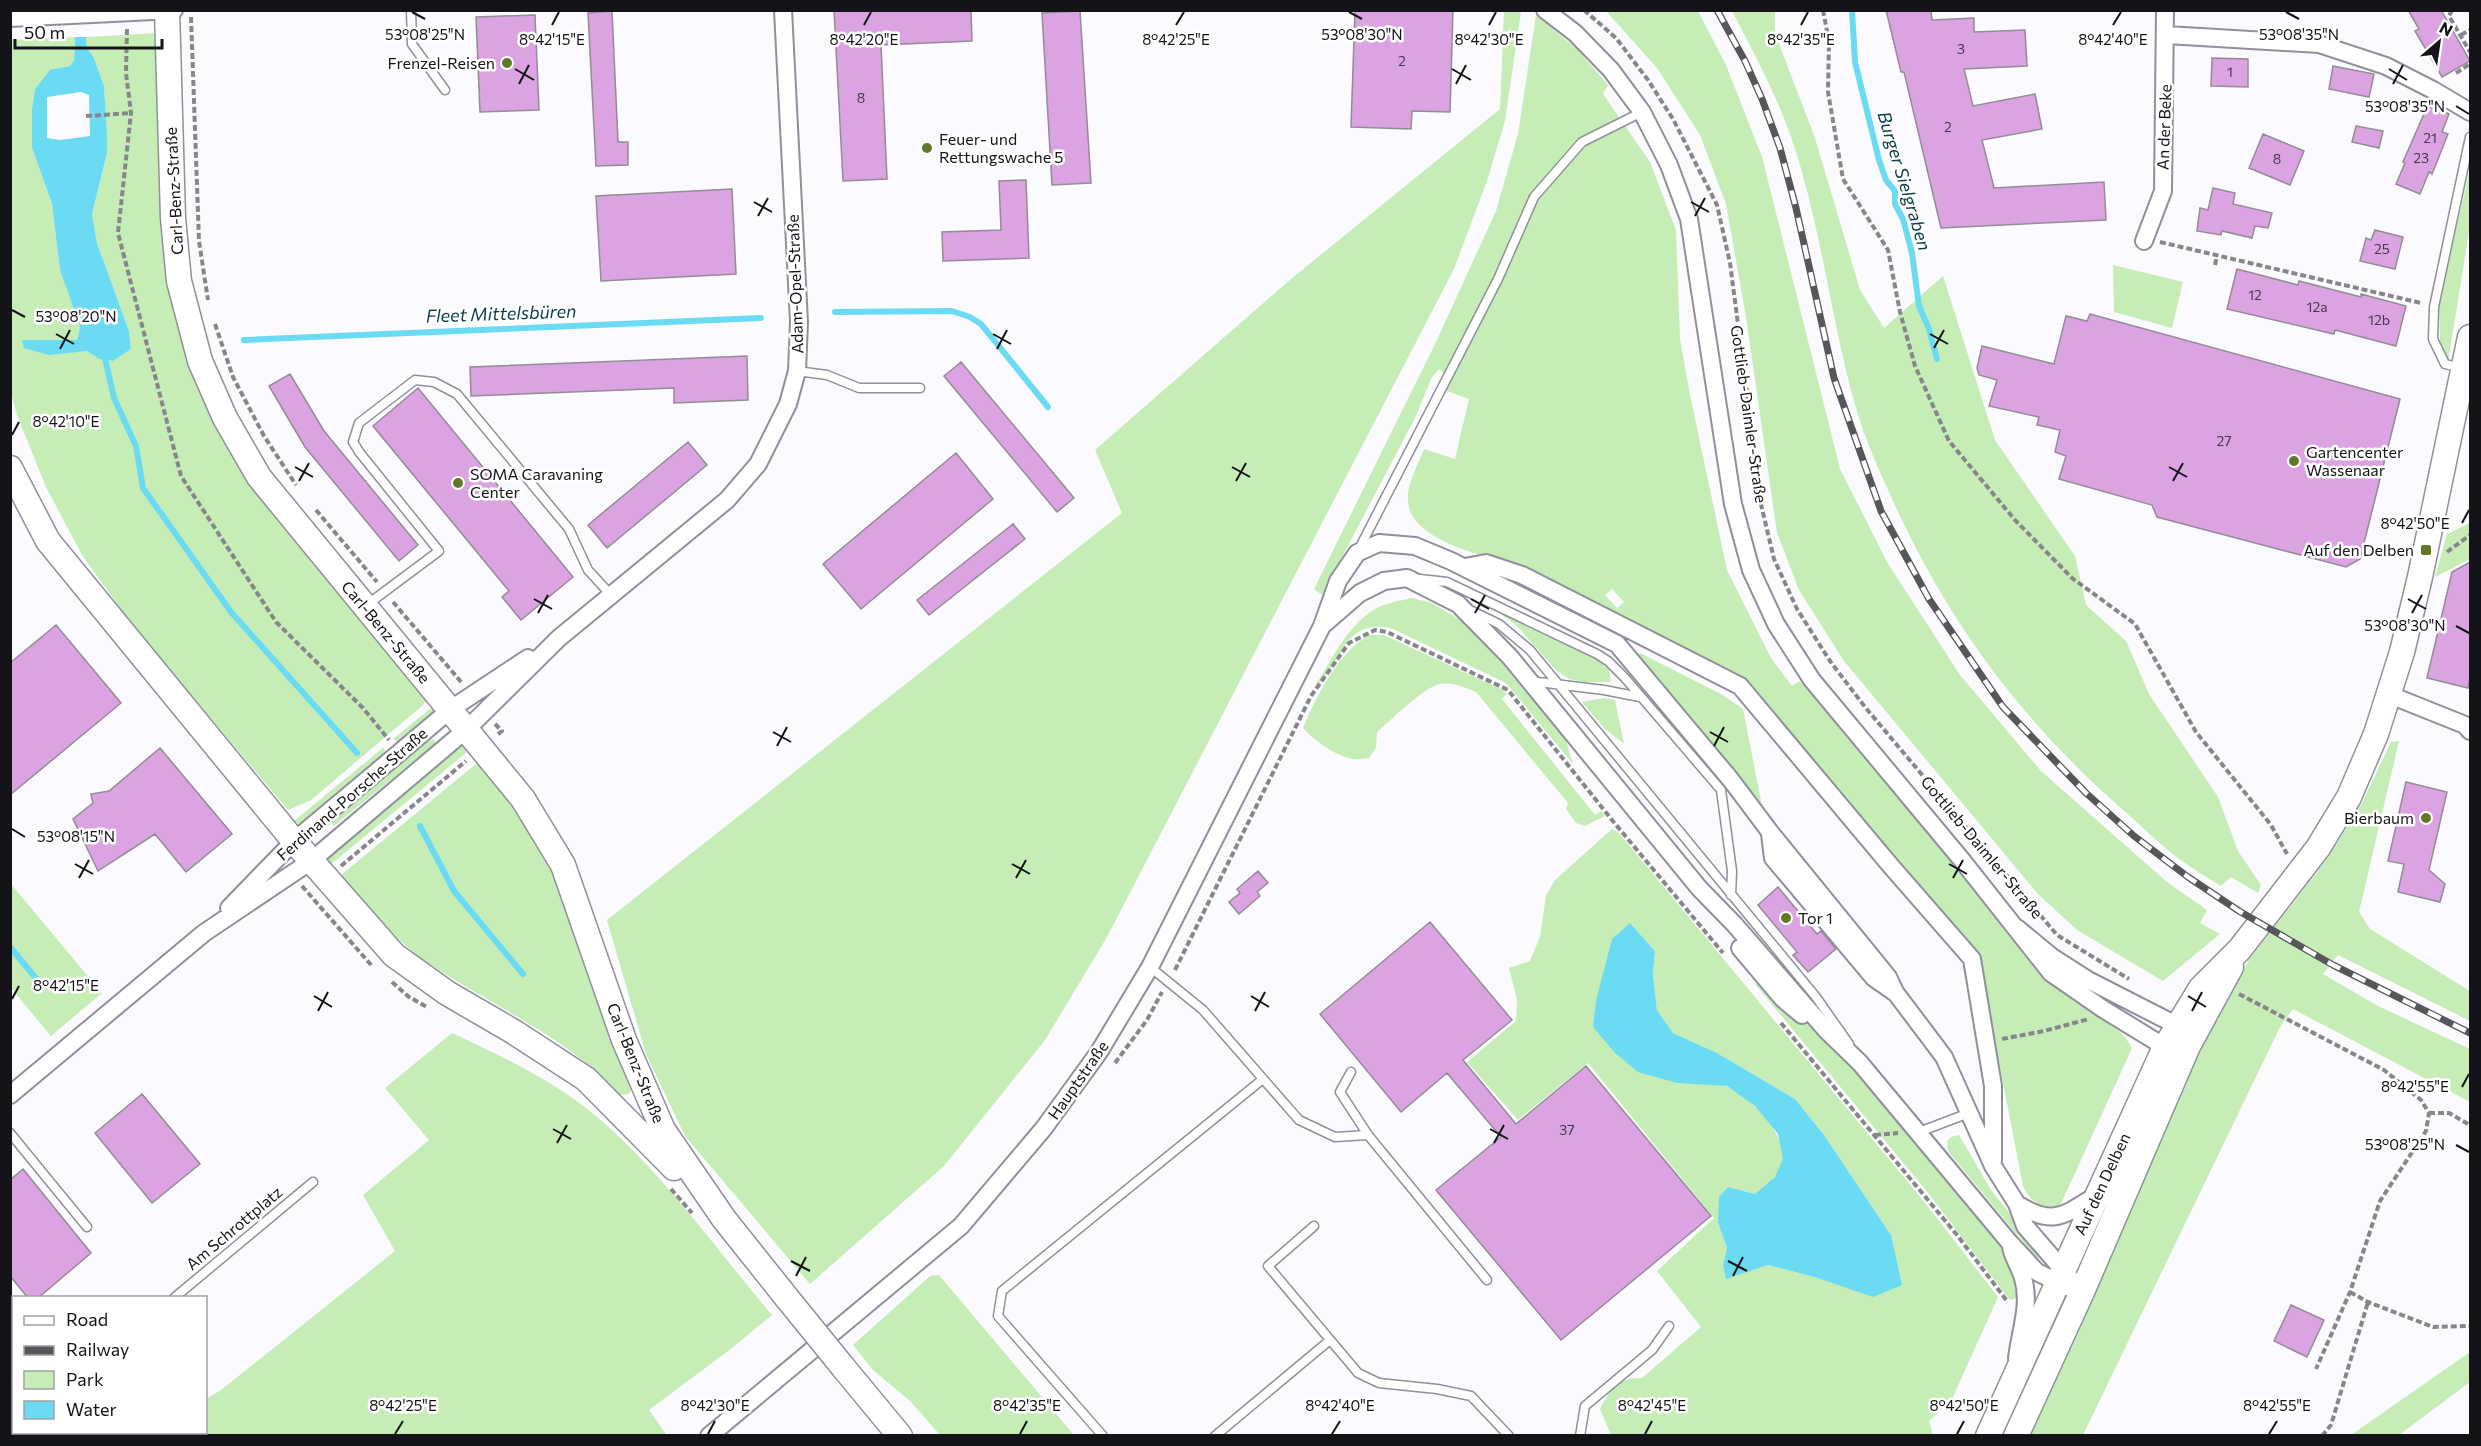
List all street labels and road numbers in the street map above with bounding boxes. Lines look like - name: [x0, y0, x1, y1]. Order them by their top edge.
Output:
- street label: An der Beke: [2153, 84, 2174, 170]
- street label: Carl-Benz-Straße: [161, 127, 186, 255]
- street label: Adam-Opel-Straße: [783, 214, 806, 354]
- street label: Gottlieb-Daimler-Straße: [1728, 324, 1771, 504]
- street label: Carl-Benz-Straße: [338, 577, 435, 687]
- street label: Ferdinand-Porsche-Straße: [273, 723, 431, 864]
- street label: Gottlieb-Daimler-Straße: [1917, 772, 2047, 922]
- street label: Carl-Benz-Straße: [604, 1000, 669, 1126]
- street label: Hauptstraße: [1043, 1037, 1112, 1123]
- street label: Auf den Delben: [2070, 1130, 2134, 1238]
- street label: Am Schrottplatz: [182, 1182, 286, 1273]

